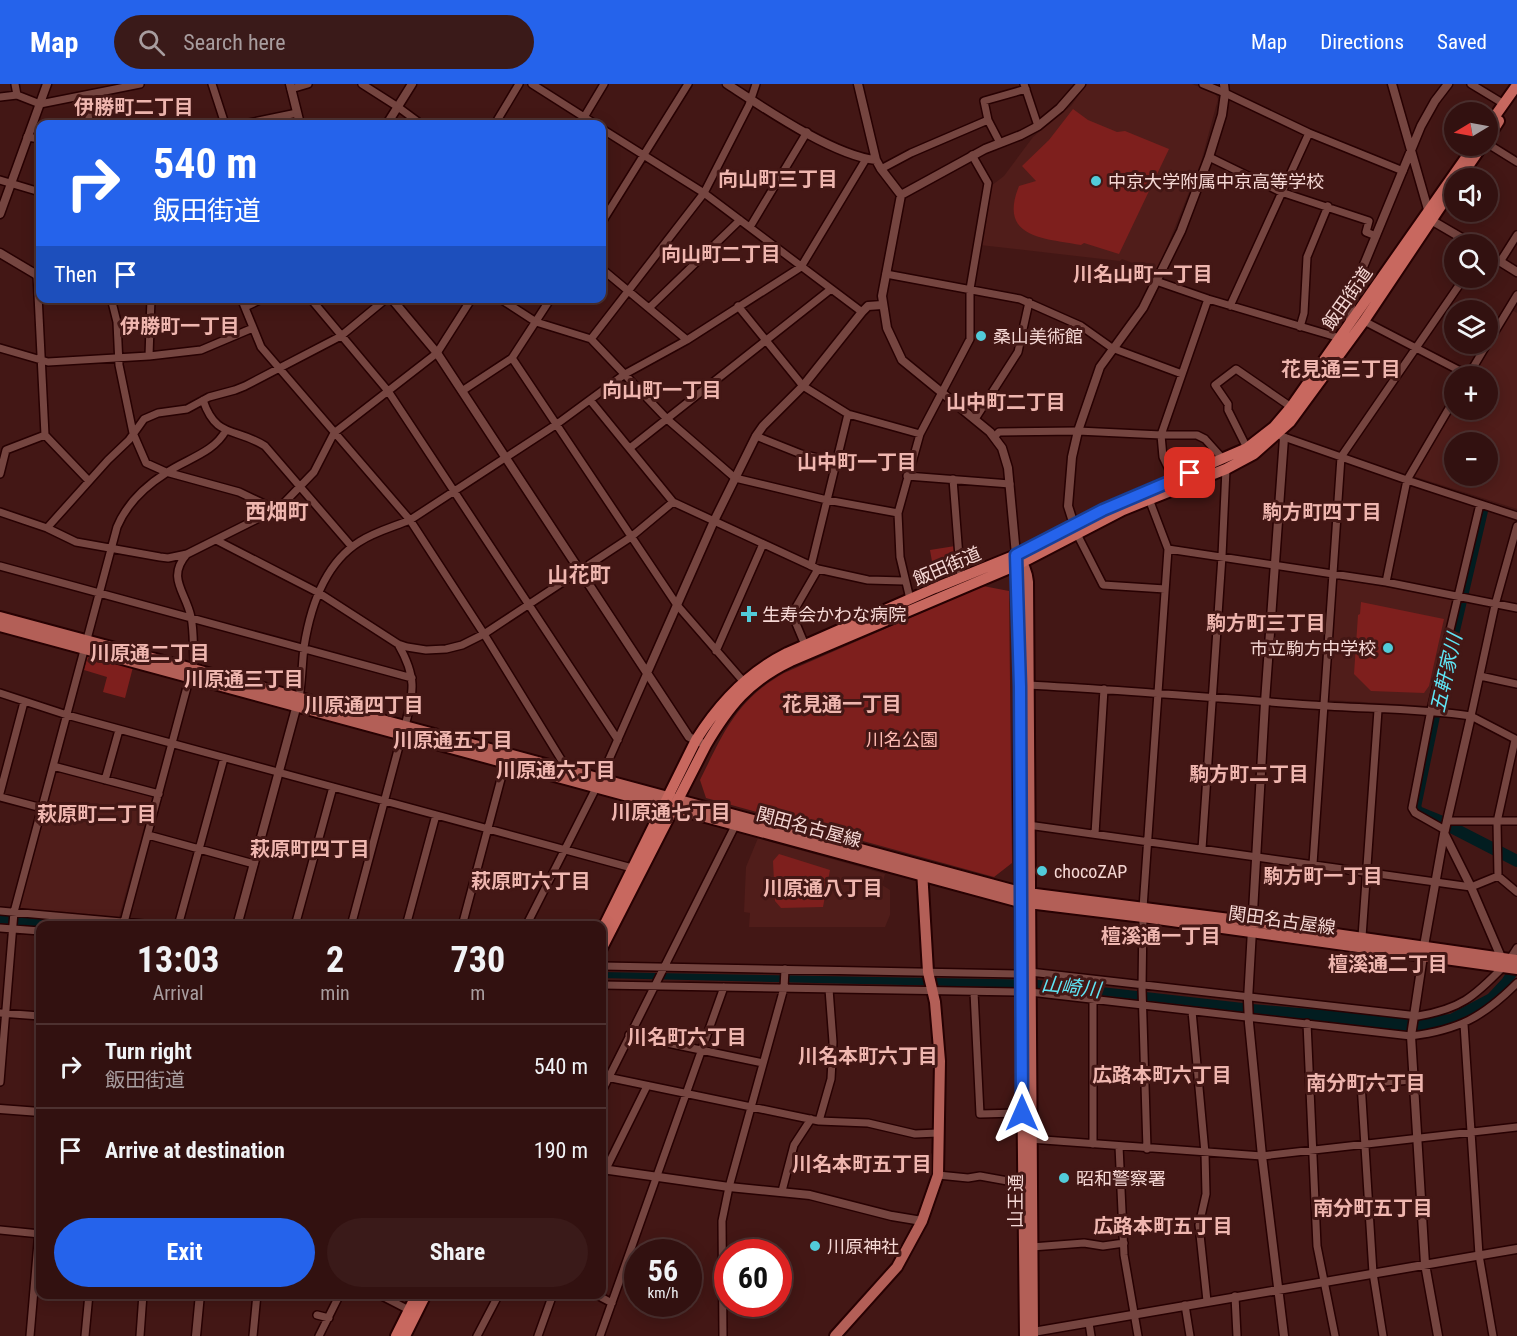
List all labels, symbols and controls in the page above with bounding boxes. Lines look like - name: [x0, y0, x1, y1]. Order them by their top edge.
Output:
- search box: [114, 15, 534, 69]
- text: Map: [30, 26, 78, 59]
- icon: search: [135, 26, 168, 59]
- text: Search here: [183, 30, 286, 55]
- text: Map: [1251, 30, 1287, 54]
- text: Directions: [1320, 30, 1404, 54]
- text: Saved: [1437, 30, 1487, 54]
- district label: 伊勝町二丁目: [74, 95, 194, 119]
- north arrow: [1444, 102, 1498, 156]
- map controls: [1444, 102, 1498, 486]
- text: 540 m: [153, 139, 258, 188]
- icon: right: [54, 144, 132, 222]
- district label: 向山町三丁目: [718, 167, 838, 191]
- button: sound: [1444, 168, 1498, 222]
- place label: 中京大学附属中京高等学校: [1108, 171, 1324, 192]
- marker: 中京大学附属中京高等学校: [1089, 174, 1103, 188]
- text: 飯田街道: [153, 195, 261, 227]
- button: search: [1444, 234, 1498, 288]
- district label: 向山町二丁目: [661, 242, 781, 266]
- icon: arrive: [109, 258, 142, 291]
- text: Then: [54, 262, 97, 287]
- district label: 川名山町一丁目: [1073, 262, 1213, 286]
- street label: 飯田街道: [1318, 262, 1376, 334]
- button: layers: [1444, 300, 1498, 354]
- district label: 伊勝町一丁目: [120, 314, 240, 338]
- place label: 桑山美術館: [993, 326, 1083, 347]
- marker: 桑山美術館: [974, 329, 988, 343]
- district label: 花見通三丁目: [1281, 357, 1401, 381]
- button: +: [1444, 366, 1498, 420]
- district label: 向山町一丁目: [602, 378, 722, 402]
- district label: 山中町二丁目: [946, 390, 1066, 414]
- button: −: [1444, 432, 1498, 486]
- pin: [1164, 447, 1215, 498]
- district label: 山中町一丁目: [797, 450, 917, 474]
- icon: arrive: [1173, 456, 1206, 489]
- district label: 西畑町: [246, 500, 309, 524]
- district label: 駒方町四丁目: [1262, 500, 1382, 524]
- street label: 飯田街道: [910, 542, 984, 590]
- district label: 山花町: [548, 563, 611, 587]
- place label: 生寿会かわな病院: [762, 604, 906, 625]
- marker: 生寿会かわな病院: [740, 605, 758, 623]
- district label: 駒方町三丁目: [1206, 611, 1326, 635]
- water label: 五軒家川: [1425, 629, 1467, 715]
- place label: 市立駒方中学校: [1250, 638, 1376, 659]
- district label: 川原通二丁目: [90, 641, 210, 665]
- marker: 市立駒方中学校: [1381, 641, 1395, 655]
- district label: 川原通三丁目: [184, 667, 304, 691]
- district label: 花見通一丁目: [782, 692, 902, 716]
- district label: 川原通四丁目: [304, 693, 424, 717]
- district label: 川原通五丁目: [393, 728, 513, 752]
- park label: 川名公園: [866, 729, 938, 750]
- district label: 川原通六丁目: [496, 758, 616, 782]
- district label: 駒方町二丁目: [1189, 762, 1309, 786]
- district label: 川原通七丁目: [611, 800, 731, 824]
- district label: 萩原町二丁目: [37, 802, 157, 826]
- street label: 関田名古屋線: [754, 803, 864, 851]
- district label: 萩原町四丁目: [250, 837, 370, 861]
- place label: chocoZAP: [1054, 861, 1127, 882]
- marker: chocoZAP: [1035, 864, 1049, 878]
- district label: 駒方町一丁目: [1263, 864, 1383, 888]
- district label: 萩原町六丁目: [471, 869, 591, 893]
- district label: 川原通八丁目: [763, 876, 883, 900]
- street label: 関田名古屋線: [1227, 902, 1337, 938]
- district label: 檀溪通一丁目: [1101, 924, 1221, 948]
- text: 13:03: [137, 939, 219, 981]
- text: 2: [326, 939, 344, 981]
- text: 730: [451, 939, 505, 981]
- district label: 檀溪通二丁目: [1328, 952, 1448, 976]
- water label: 山崎川: [1040, 972, 1104, 1002]
- text: Arrival: [153, 981, 204, 1005]
- text: min: [320, 981, 350, 1005]
- text: m: [470, 981, 485, 1005]
- district label: 川名町六丁目: [627, 1025, 747, 1049]
- text: Turn right: [105, 1039, 192, 1064]
- district label: 川名本町六丁目: [798, 1044, 938, 1068]
- icon: right: [54, 1050, 87, 1083]
- text: 540 m: [534, 1054, 588, 1079]
- district label: 広路本町六丁目: [1092, 1063, 1232, 1087]
- text: 飯田街道: [105, 1068, 185, 1092]
- district label: 南分町六丁目: [1306, 1071, 1426, 1095]
- position arrow: [990, 1081, 1054, 1145]
- icon: arrive: [54, 1134, 87, 1167]
- text: Arrive at destination: [105, 1138, 285, 1163]
- text: 190 m: [534, 1138, 588, 1163]
- district label: 川名本町五丁目: [792, 1152, 932, 1176]
- place label: 昭和警察署: [1076, 1168, 1166, 1189]
- marker: 昭和警察署: [1057, 1171, 1071, 1185]
- street label: 山王通: [1005, 1174, 1026, 1228]
- district label: 南分町五丁目: [1313, 1196, 1433, 1220]
- district label: 広路本町五丁目: [1093, 1214, 1233, 1238]
- button: Exit: [54, 1218, 315, 1287]
- button: Share: [327, 1218, 588, 1287]
- place label: 川原神社: [827, 1236, 899, 1257]
- speed limit sign: 60: [714, 1239, 792, 1317]
- marker: 川原神社: [808, 1239, 822, 1253]
- text: 56: [648, 1253, 678, 1288]
- text: km/h: [648, 1284, 678, 1302]

